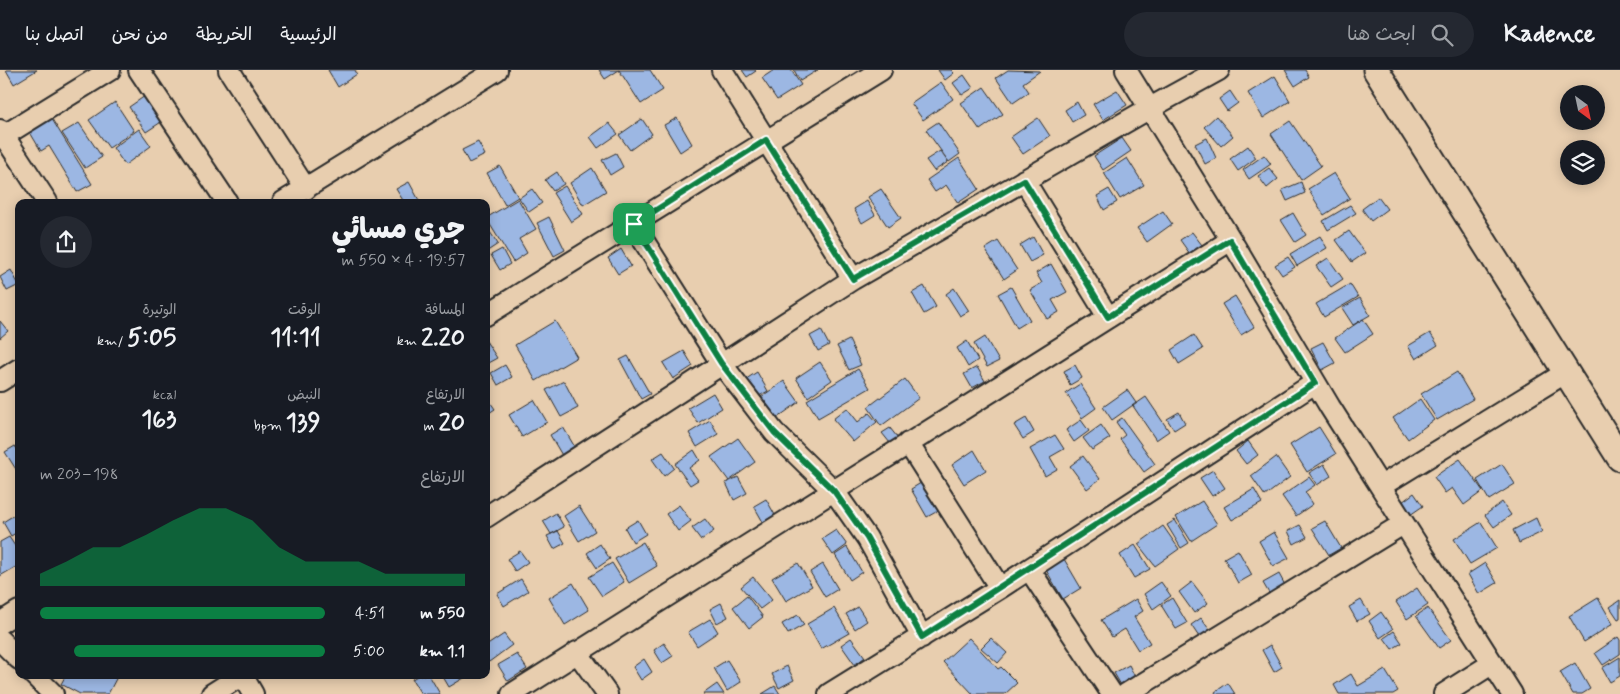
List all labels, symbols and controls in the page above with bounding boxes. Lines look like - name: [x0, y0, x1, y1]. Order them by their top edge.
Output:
- search box: [1124, 12, 1474, 57]
- text: Kadence: [1504, 19, 1595, 50]
- icon: search: [1428, 21, 1456, 49]
- text: ابحث هنا: [1347, 22, 1416, 47]
- text: اتصل بنا: [25, 23, 84, 47]
- text: من نحن: [112, 23, 168, 47]
- text: الخريطة: [196, 23, 252, 47]
- text: الرئيسية: [280, 23, 337, 47]
- north arrow: [1560, 85, 1605, 130]
- map controls: [1560, 85, 1605, 185]
- button: layers: [1560, 140, 1605, 185]
- pin: [613, 203, 655, 245]
- icon: arrive: [620, 210, 648, 238]
- text: جري مسائي: [332, 212, 465, 249]
- button: share: [40, 216, 92, 268]
- text: 19:57 · 4 × 550 m: [342, 250, 465, 271]
- text: الوتيرة: [143, 301, 176, 319]
- text: الوقت: [288, 301, 321, 319]
- text: المسافة: [425, 301, 465, 319]
- text: 5:05: [127, 322, 176, 355]
- text: 11:11: [270, 322, 321, 355]
- text: 2.20: [421, 322, 465, 355]
- text: /km: [97, 332, 127, 350]
- text: km: [397, 332, 421, 350]
- text: kcal: [153, 386, 176, 404]
- text: النبض: [287, 386, 321, 404]
- text: الارتفاع: [426, 386, 465, 404]
- text: 163: [141, 404, 176, 437]
- text: 139: [286, 407, 321, 440]
- text: 20: [438, 407, 465, 440]
- text: bpm: [254, 417, 286, 435]
- text: m: [424, 417, 438, 435]
- text: 198–203 m: [40, 464, 118, 485]
- text: الارتفاع: [420, 467, 465, 488]
- text: 4:51: [355, 603, 385, 624]
- text: 550 m: [420, 603, 465, 624]
- text: 5:00: [353, 641, 385, 662]
- text: 1.1 km: [420, 641, 465, 662]

